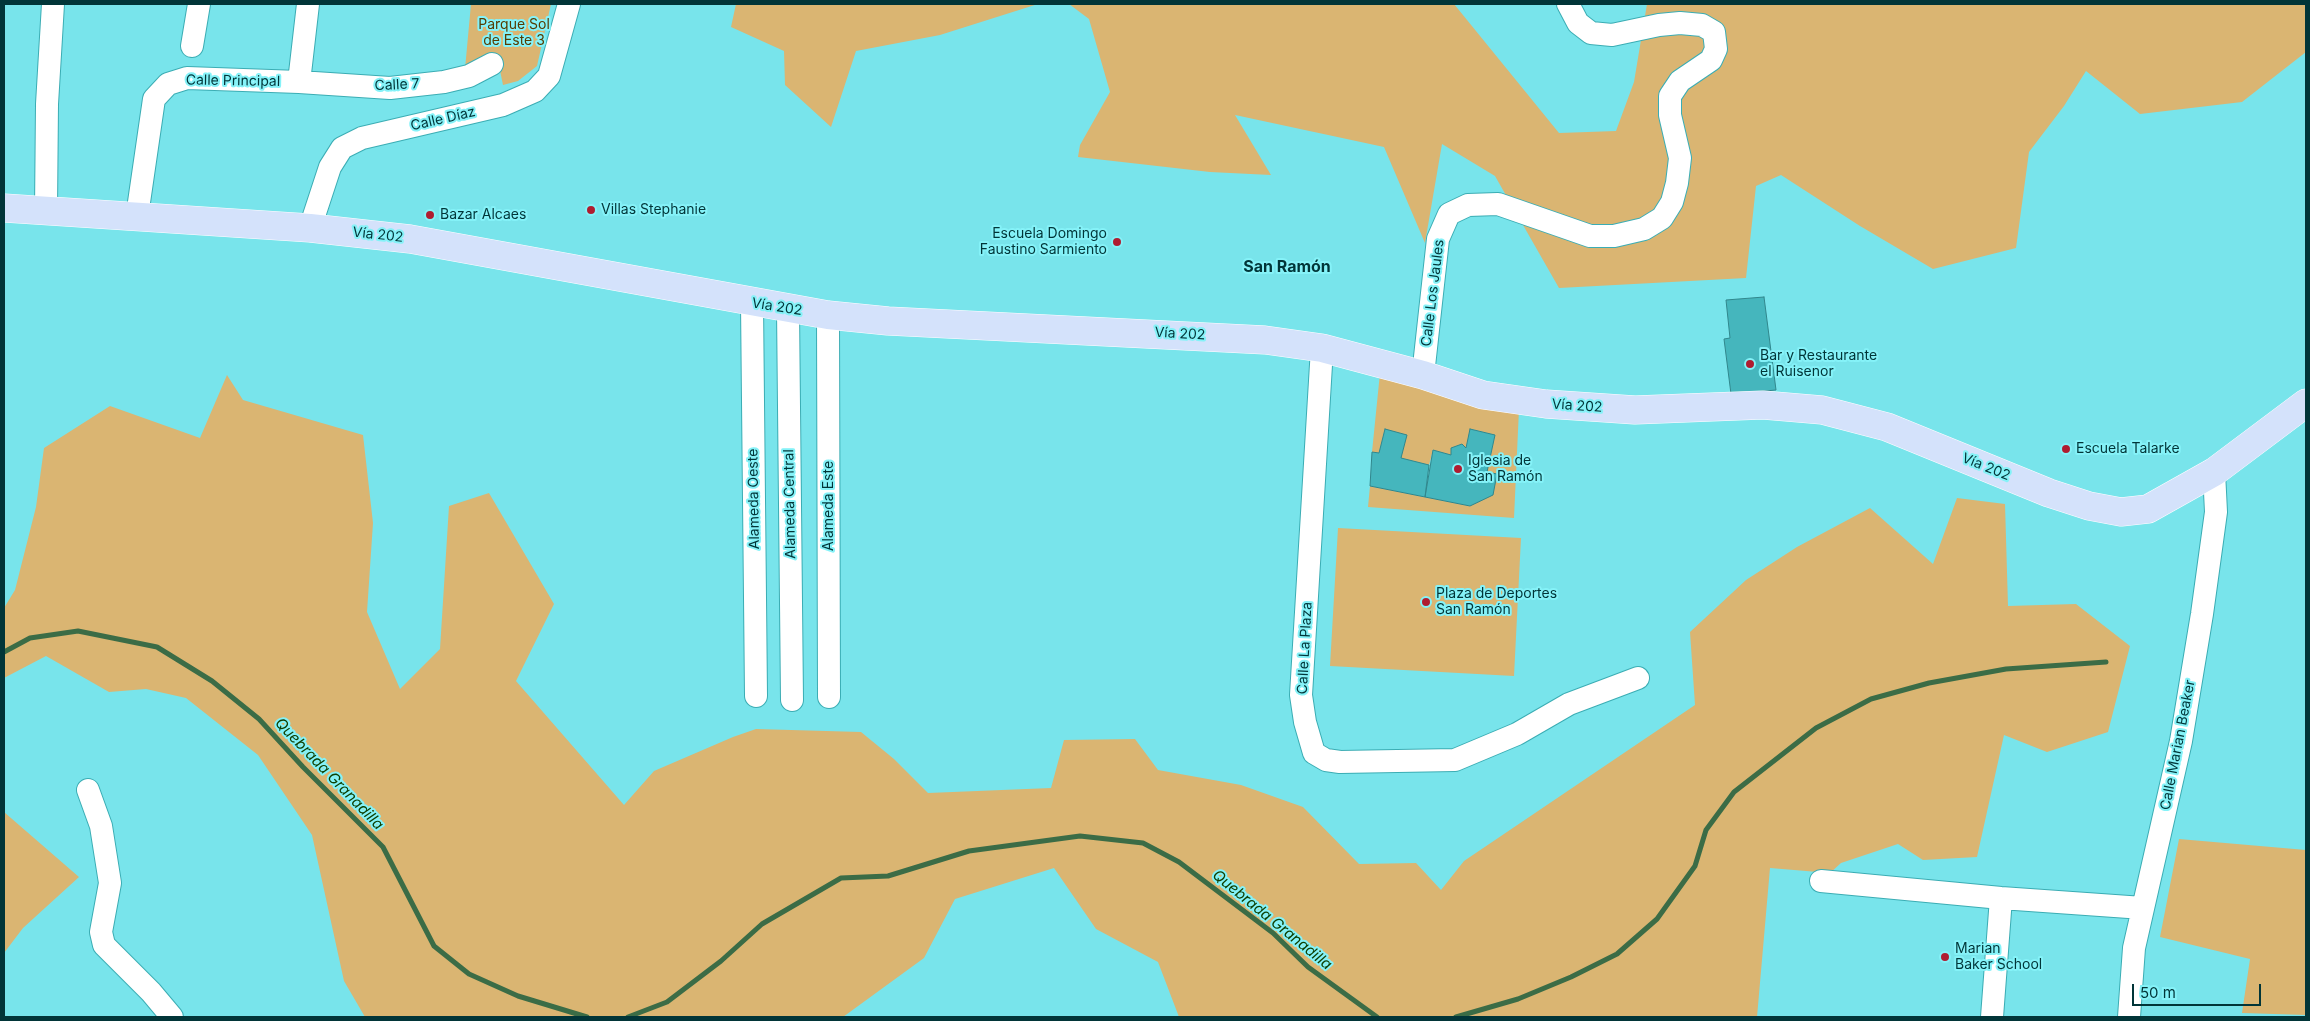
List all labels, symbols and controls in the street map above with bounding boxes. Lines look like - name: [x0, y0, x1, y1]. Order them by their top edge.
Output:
- park label: Parque Sol de Este 3: [478, 17, 550, 49]
- street label: Calle Principal: [186, 72, 280, 90]
- street label: Calle 7: [374, 75, 420, 95]
- street label: Calle Díaz: [409, 103, 477, 135]
- place label: Villas Stephanie: [601, 202, 706, 218]
- marker: Villas Stephanie: [585, 204, 597, 216]
- place label: Bazar Alcaes: [440, 207, 526, 223]
- marker: Bazar Alcaes: [424, 209, 436, 221]
- street label: Vía 202: [352, 224, 404, 246]
- place label: Escuela Domingo Faustino Sarmiento: [980, 226, 1107, 258]
- marker: Escuela Domingo Faustino Sarmiento: [1111, 236, 1123, 248]
- street label: Calle Los Jaules: [1418, 239, 1448, 347]
- district label: San Ramón: [1243, 257, 1331, 277]
- street label: Vía 202: [751, 295, 803, 319]
- street label: Vía 202: [1154, 324, 1206, 344]
- place label: Bar y Restaurante el Ruisenor: [1760, 348, 1877, 381]
- marker: Bar y Restaurante el Ruisenor: [1744, 358, 1756, 370]
- street label: Vía 202: [1551, 396, 1603, 416]
- place label: Escuela Talarke: [2076, 441, 2180, 457]
- marker: Escuela Talarke: [2060, 443, 2072, 455]
- street label: Alameda Oeste: [745, 449, 763, 549]
- street label: Alameda Central: [781, 449, 799, 559]
- street label: Vía 202: [1959, 450, 2013, 484]
- place label: Iglesia de San Ramón: [1468, 453, 1543, 486]
- street label: Alameda Este: [821, 461, 837, 551]
- marker: Iglesia de San Ramón: [1452, 463, 1464, 475]
- place label: Plaza de Deportes San Ramón: [1436, 586, 1557, 618]
- marker: Plaza de Deportes San Ramón: [1420, 596, 1432, 608]
- street label: Calle La Plaza: [1294, 601, 1316, 695]
- street label: Calle Marian Beaker: [2157, 678, 2199, 812]
- water label: Quebrada Granadilla: [271, 714, 387, 834]
- water label: Quebrada Granadilla: [1209, 866, 1335, 974]
- place label: Marian Baker School: [1955, 941, 2042, 974]
- marker: Marian Baker School: [1939, 951, 1951, 963]
- scale bar: [2135, 974, 2264, 1006]
- text: 50 m: [2140, 983, 2176, 1002]

